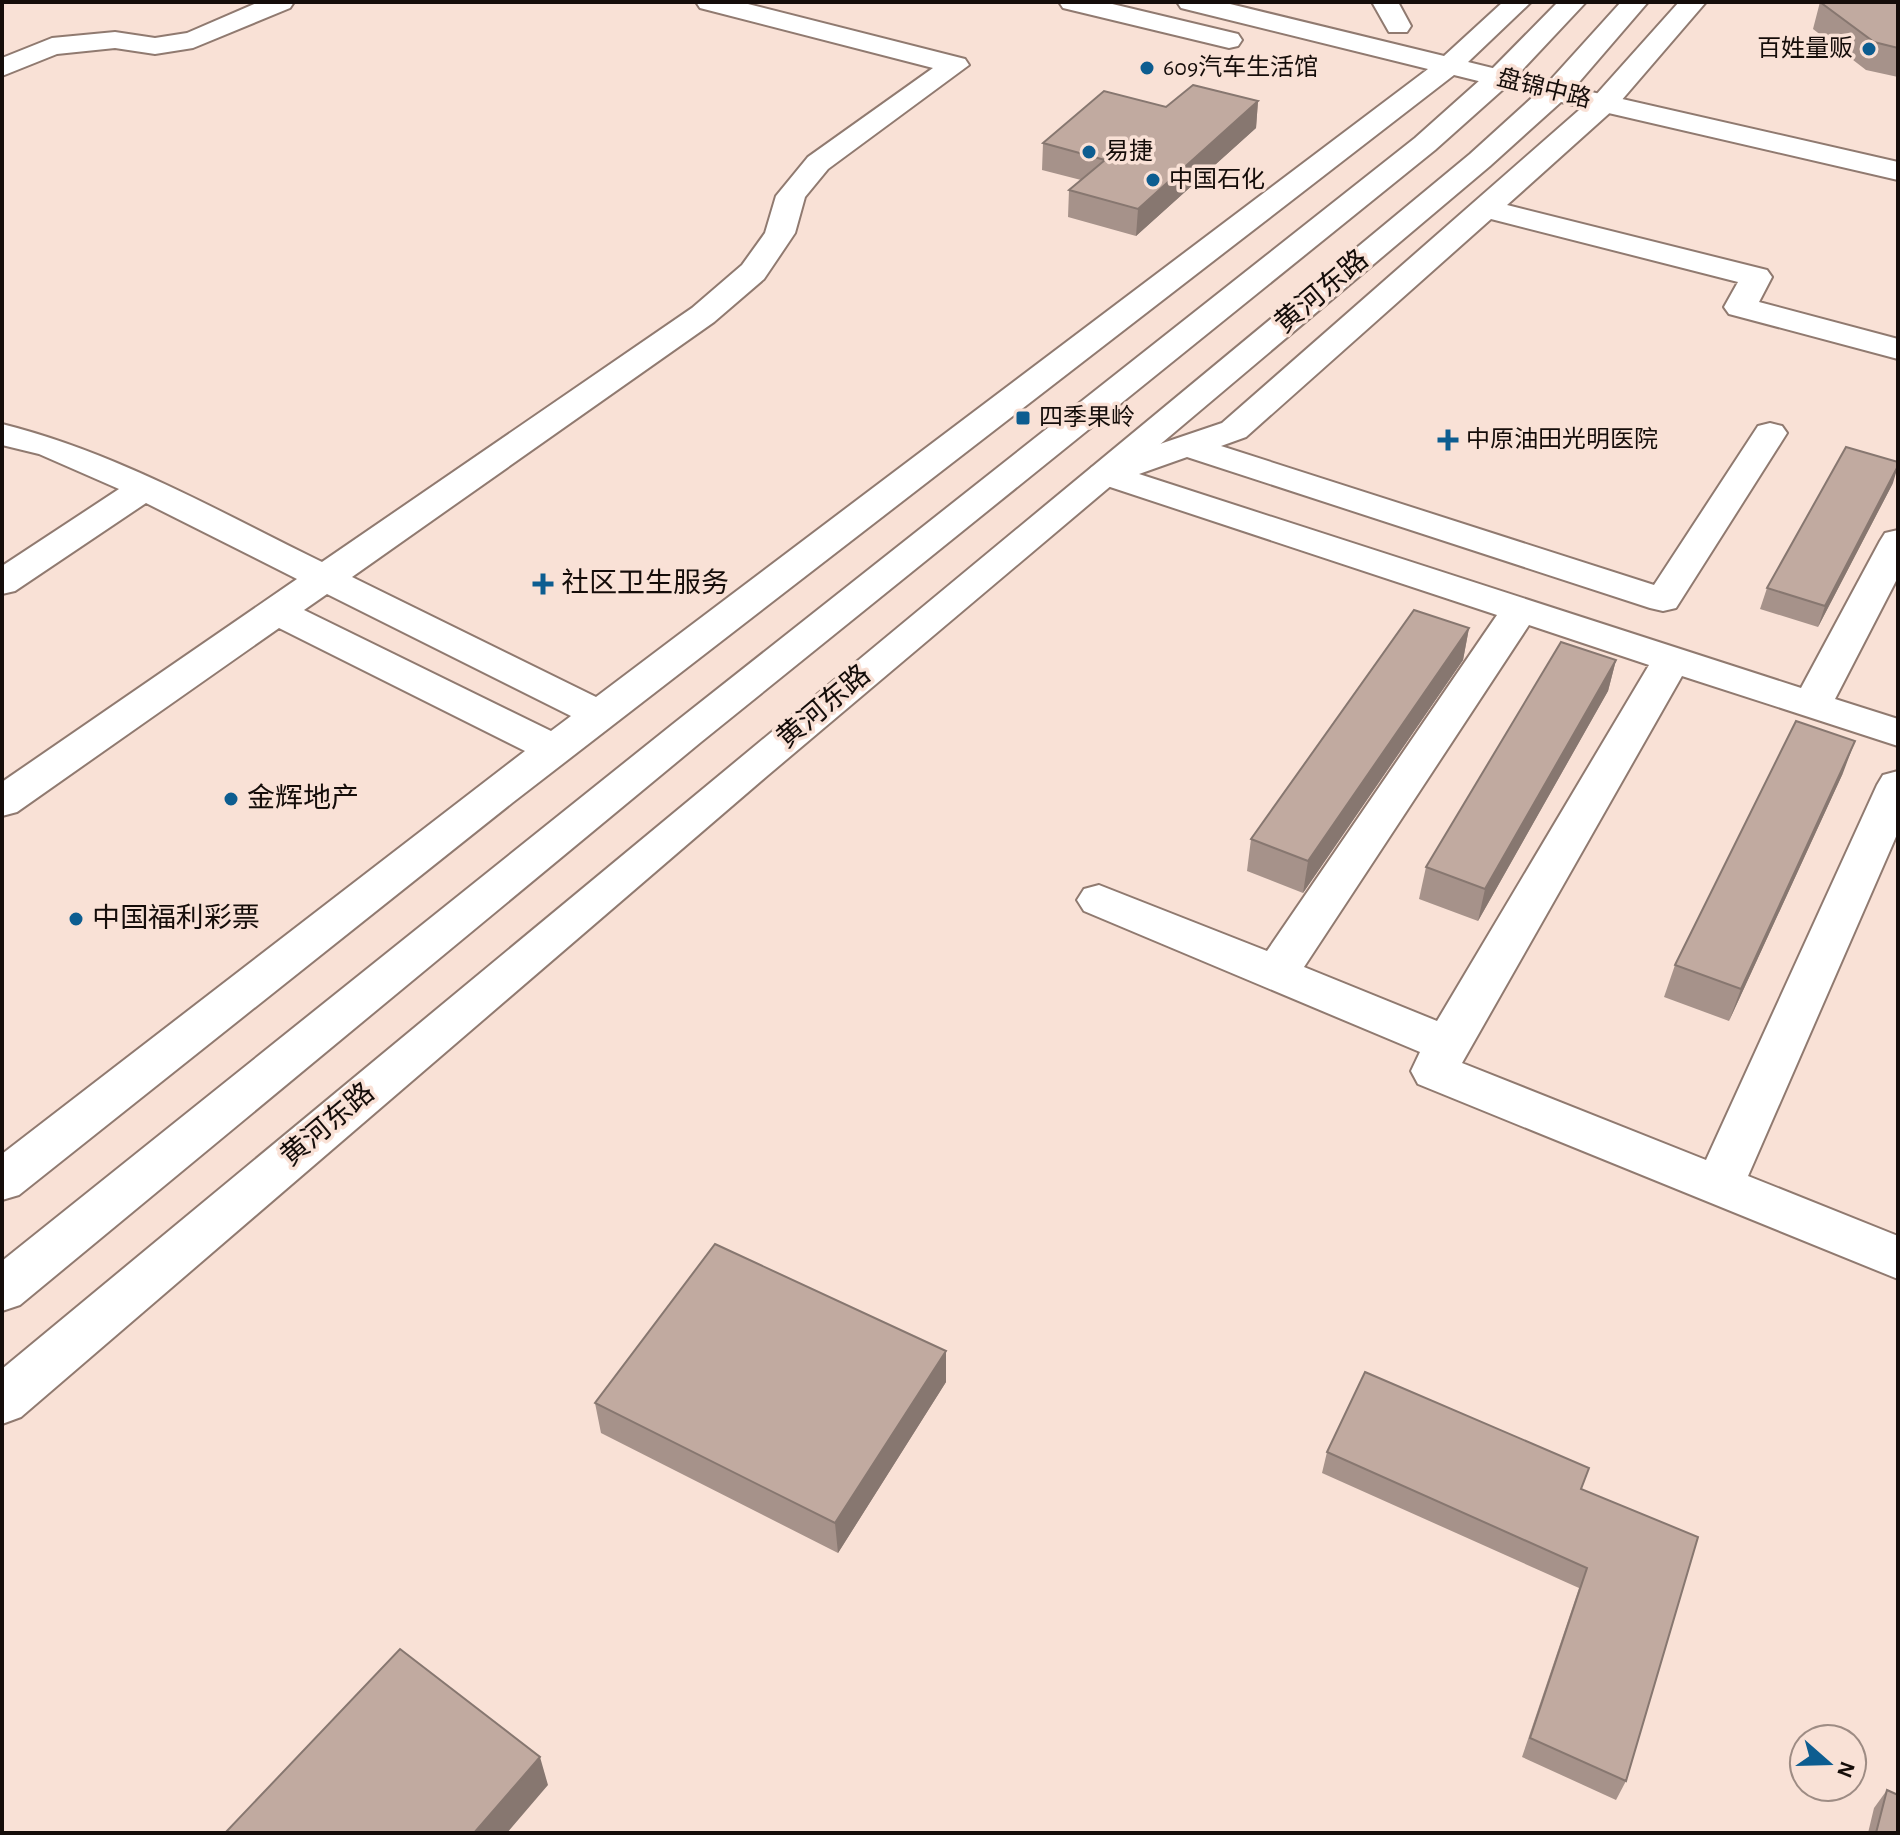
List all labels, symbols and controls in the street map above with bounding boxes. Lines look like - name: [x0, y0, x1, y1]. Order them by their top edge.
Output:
- place label: 百姓量贩: [1757, 35, 1853, 61]
- marker: 百姓量贩: [1860, 40, 1878, 58]
- place label: 609汽车生活馆: [1163, 54, 1318, 80]
- marker: 609汽车生活馆: [1138, 59, 1156, 77]
- street label: 盘锦中路: [1495, 64, 1594, 112]
- place label: 易捷: [1105, 138, 1153, 164]
- marker: 易捷: [1080, 143, 1098, 161]
- place label: 中国石化: [1169, 166, 1265, 192]
- marker: 中国石化: [1144, 171, 1162, 189]
- street label: 黄河东路: [1269, 244, 1374, 339]
- place label: 四季果岭: [1039, 404, 1135, 430]
- marker: 四季果岭: [1014, 409, 1032, 427]
- place label: 中原油田光明医院: [1466, 426, 1658, 452]
- marker: 中原油田光明医院: [1437, 429, 1459, 451]
- place label: 社区卫生服务: [561, 568, 729, 598]
- marker: 社区卫生服务: [532, 573, 554, 595]
- street label: 黄河东路: [771, 659, 876, 754]
- place label: 金辉地产: [247, 783, 359, 813]
- marker: 金辉地产: [222, 790, 240, 808]
- place label: 中国福利彩票: [92, 903, 260, 933]
- marker: 中国福利彩票: [67, 910, 85, 928]
- street label: 黄河东路: [275, 1077, 380, 1172]
- north arrow: [1788, 1723, 1868, 1803]
- text: N: [1833, 1759, 1859, 1780]

